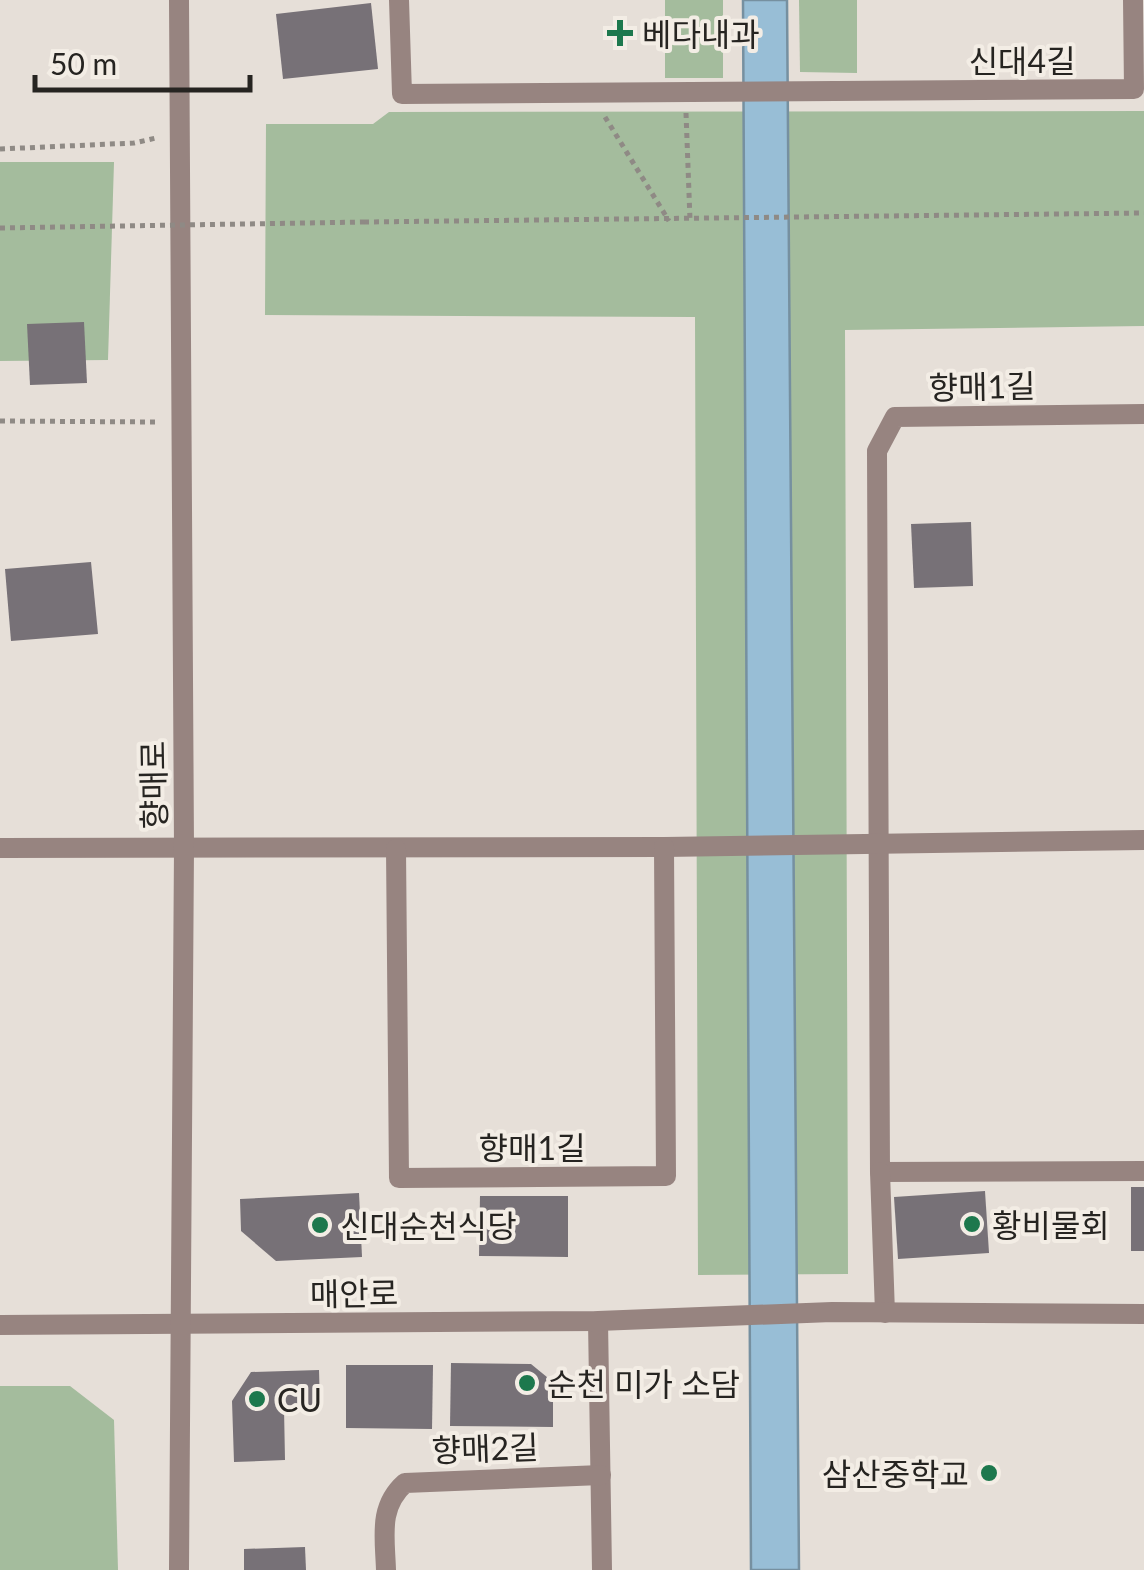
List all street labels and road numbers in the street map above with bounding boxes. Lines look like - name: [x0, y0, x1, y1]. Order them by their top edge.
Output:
- street label: 신대4길: [969, 41, 1075, 80]
- street label: 향매1길: [928, 366, 1036, 406]
- street label: 향매로: [133, 741, 173, 829]
- street label: 향매1길: [479, 1128, 585, 1167]
- street label: 매안로: [310, 1273, 398, 1313]
- street label: 향매2길: [431, 1427, 539, 1469]

